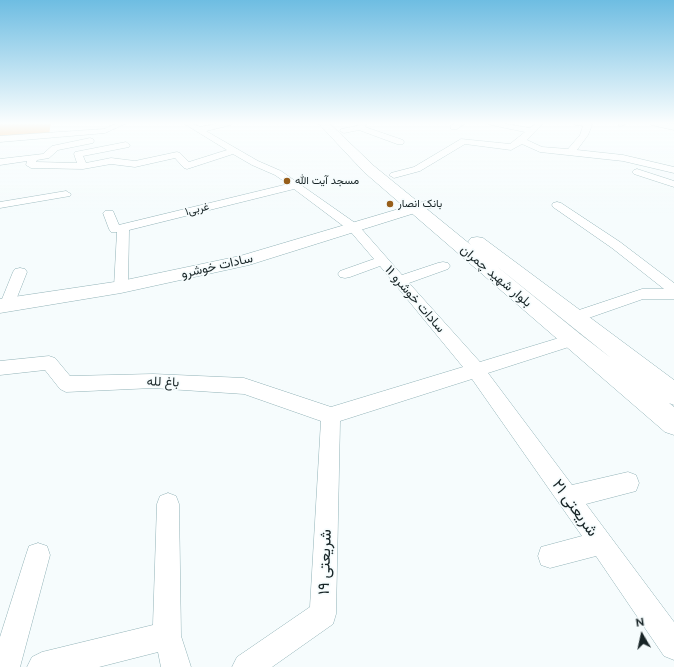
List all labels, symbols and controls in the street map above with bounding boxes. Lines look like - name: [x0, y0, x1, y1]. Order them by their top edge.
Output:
- place label: مسجد آیت الله: [295, 174, 359, 188]
- marker: مسجد آیت الله: [282, 176, 292, 186]
- place label: بانک انصار: [398, 197, 442, 211]
- marker: بانک انصار: [385, 199, 395, 209]
- street label: غربی۱: [184, 200, 210, 218]
- street label: بلوار شهید چمران: [457, 242, 535, 310]
- street label: سادات خوشرو: [180, 250, 254, 282]
- street label: سادات خوشرو ۱۱: [382, 262, 448, 336]
- street label: باغ لله: [146, 374, 180, 390]
- street label: شریعتی ۲۱: [548, 476, 602, 540]
- street label: شریعتی ۱۹: [314, 529, 336, 595]
- north arrow: [622, 615, 662, 655]
- text: N: [635, 616, 645, 630]

